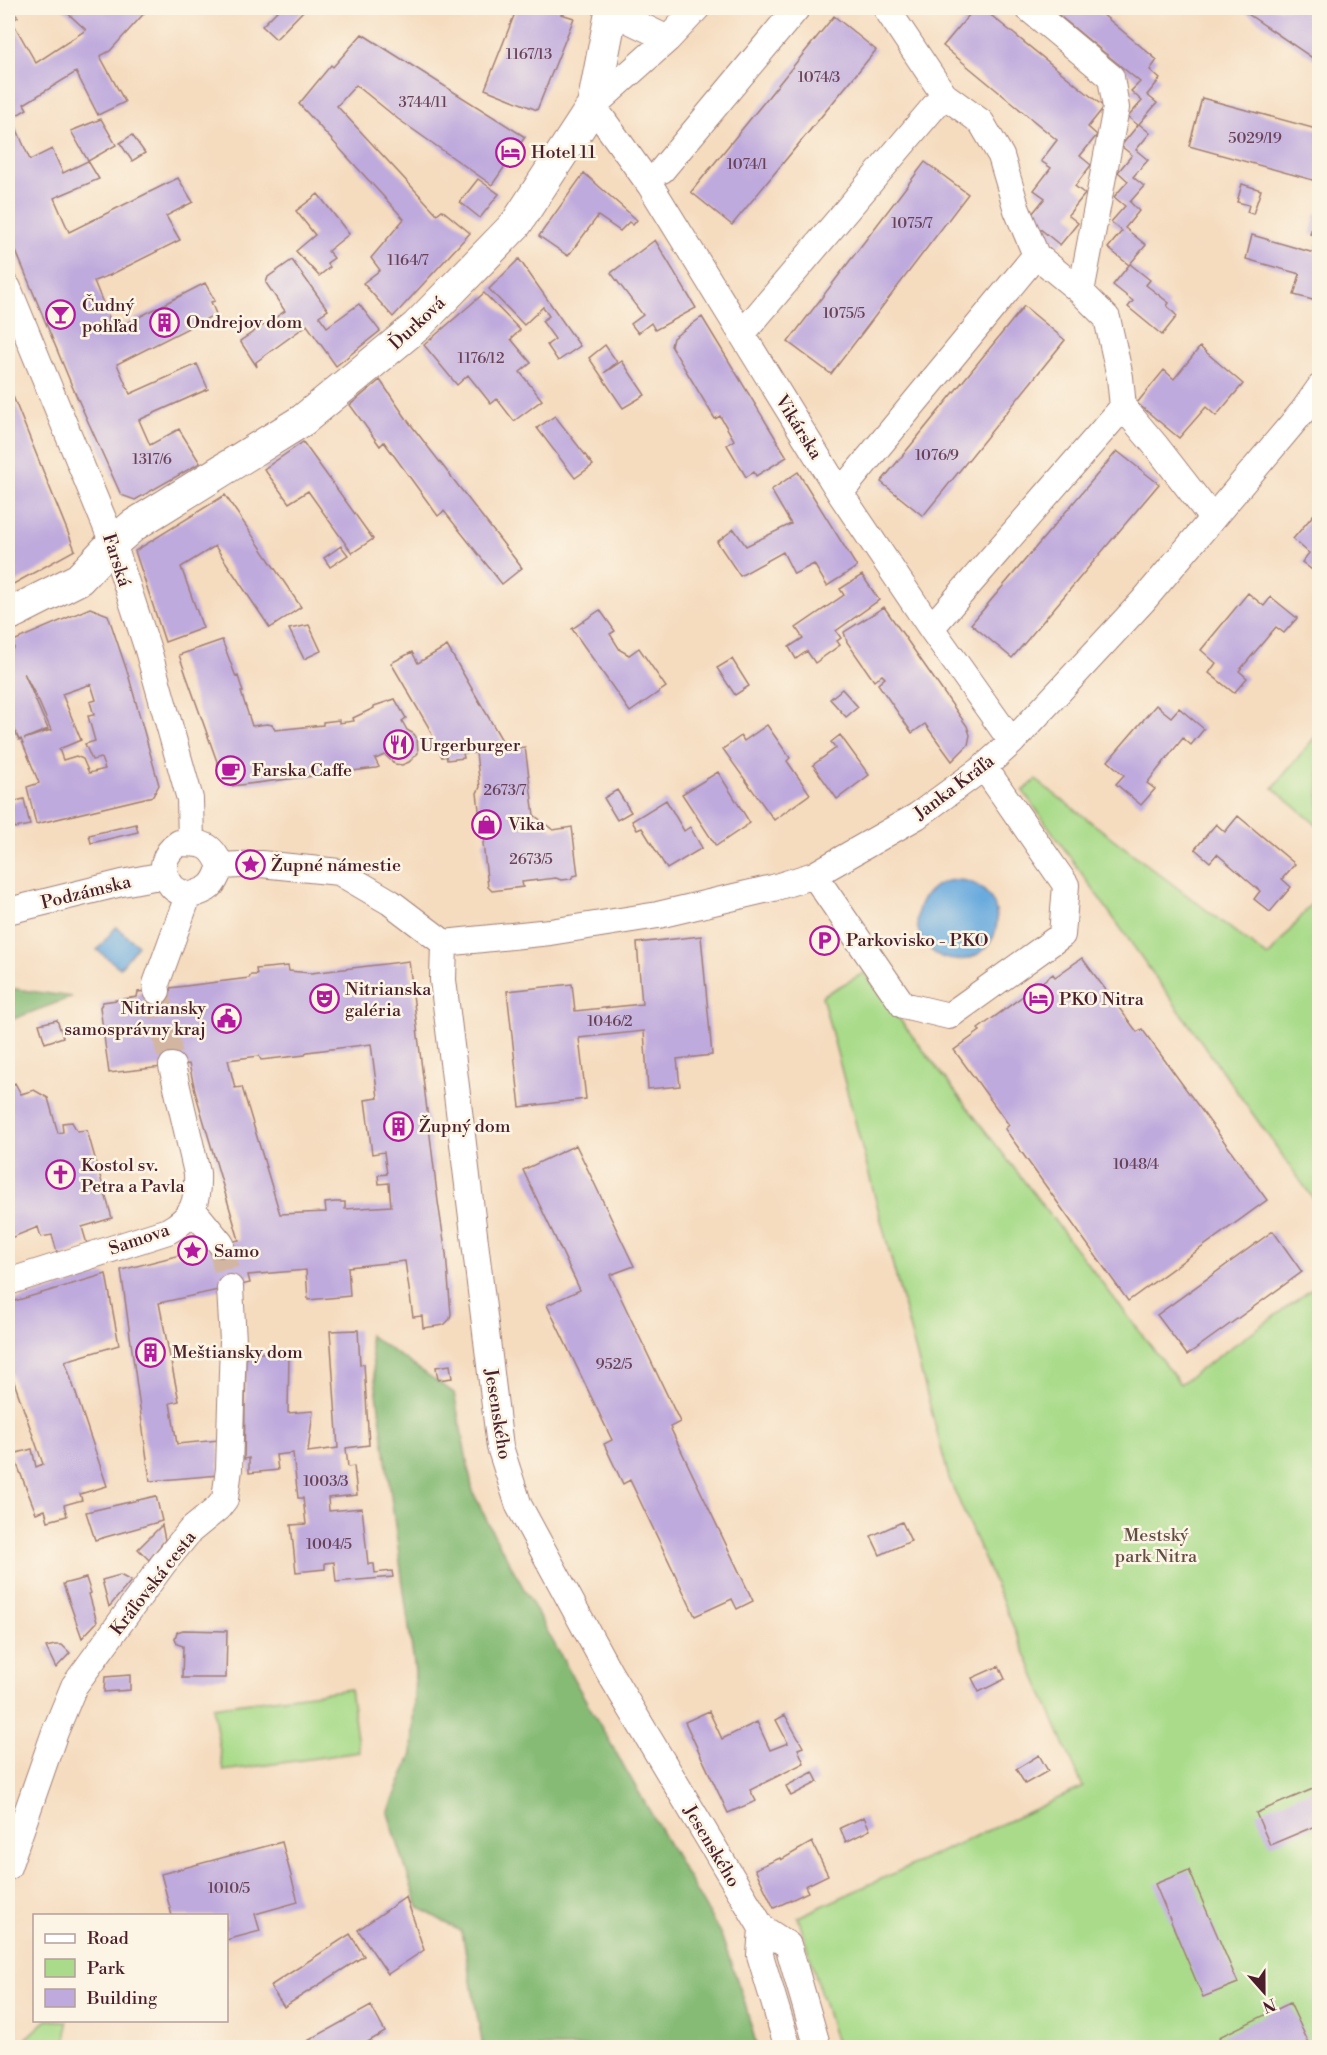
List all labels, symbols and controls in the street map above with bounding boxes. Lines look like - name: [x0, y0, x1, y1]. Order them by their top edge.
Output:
- house number: 1167/13: [506, 45, 552, 64]
- house number: 1074/3: [798, 68, 840, 87]
- house number: 3744/11: [398, 93, 448, 112]
- house number: 5029/19: [1228, 129, 1282, 148]
- hotel icon: Hotel 11: [494, 136, 526, 168]
- place label: Hotel 11: [531, 141, 596, 164]
- house number: 1074/1: [727, 155, 768, 174]
- house number: 1075/7: [891, 214, 933, 233]
- house number: 1164/7: [387, 251, 429, 270]
- street label: Ďurková: [384, 291, 451, 355]
- place label: Čudný pohľad: [82, 294, 139, 338]
- bar icon: Čudný pohľad: [45, 299, 77, 331]
- house number: 1075/5: [823, 304, 865, 323]
- building icon: Ondrejov dom: [149, 306, 181, 338]
- place label: Ondrejov dom: [186, 311, 302, 334]
- house number: 1176/12: [458, 349, 504, 368]
- street label: Vikárska: [769, 390, 828, 464]
- house number: 1076/9: [915, 446, 959, 465]
- house number: 1317/6: [132, 450, 172, 469]
- street label: Farská: [97, 531, 136, 590]
- restaurant icon: Urgerburger: [383, 729, 415, 761]
- place label: Urgerburger: [420, 734, 521, 757]
- street label: Janka Kráľa: [909, 749, 1000, 826]
- cafe icon: Farska Caffe: [215, 754, 247, 786]
- place label: Farska Caffe: [252, 759, 352, 782]
- house number: 2673/7: [484, 781, 527, 800]
- shop icon: Vika: [471, 808, 503, 840]
- place label: Vika: [507, 813, 546, 836]
- place icon: Župné námestie: [234, 849, 266, 881]
- house number: 2673/5: [509, 850, 553, 869]
- place label: Župné námestie: [271, 854, 401, 877]
- street label: Podzámska: [39, 870, 134, 915]
- parking icon: Parkovisko - PKO: [809, 924, 841, 956]
- place label: Parkovisko - PKO: [846, 929, 988, 952]
- place label: Nitrianska galéria: [345, 978, 432, 1022]
- theatre icon: Nitrianska galéria: [308, 983, 340, 1015]
- hotel icon: PKO Nitra: [1022, 983, 1054, 1015]
- place label: PKO Nitra: [1059, 988, 1145, 1011]
- place label: Nitriansky samosprávny kraj: [64, 997, 206, 1041]
- public building icon: Nitriansky samosprávny kraj: [211, 1002, 243, 1034]
- house number: 1046/2: [587, 1012, 633, 1031]
- building icon: Župný dom: [382, 1110, 414, 1142]
- place label: Župný dom: [419, 1115, 511, 1138]
- place label: Kostol sv. Petra a Pavla: [81, 1154, 186, 1198]
- house number: 1048/4: [1113, 1155, 1159, 1174]
- church icon: Kostol sv. Petra a Pavla: [44, 1159, 76, 1191]
- street label: Samova: [106, 1218, 174, 1261]
- place icon: Samo: [177, 1235, 209, 1267]
- place label: Samo: [214, 1240, 259, 1263]
- building icon: Meštiansky dom: [135, 1336, 167, 1368]
- place label: Meštiansky dom: [172, 1341, 303, 1364]
- house number: 952/5: [595, 1355, 633, 1374]
- street label: Jesenského: [479, 1366, 516, 1461]
- house number: 1003/3: [303, 1472, 349, 1491]
- park label: Mestský park Nitra: [1115, 1524, 1198, 1568]
- street label: Kráľovská cesta: [105, 1526, 202, 1640]
- house number: 1004/5: [306, 1535, 352, 1554]
- street label: Jesenského: [678, 1800, 745, 1891]
- house number: 1010/5: [208, 1879, 250, 1898]
- legend: [33, 1914, 228, 2022]
- text: Road: [87, 1927, 130, 1950]
- text: Park: [87, 1957, 126, 1980]
- north arrow: [1234, 1962, 1294, 2022]
- text: Building: [86, 1987, 158, 2010]
- text: N: [1259, 1993, 1279, 2017]

